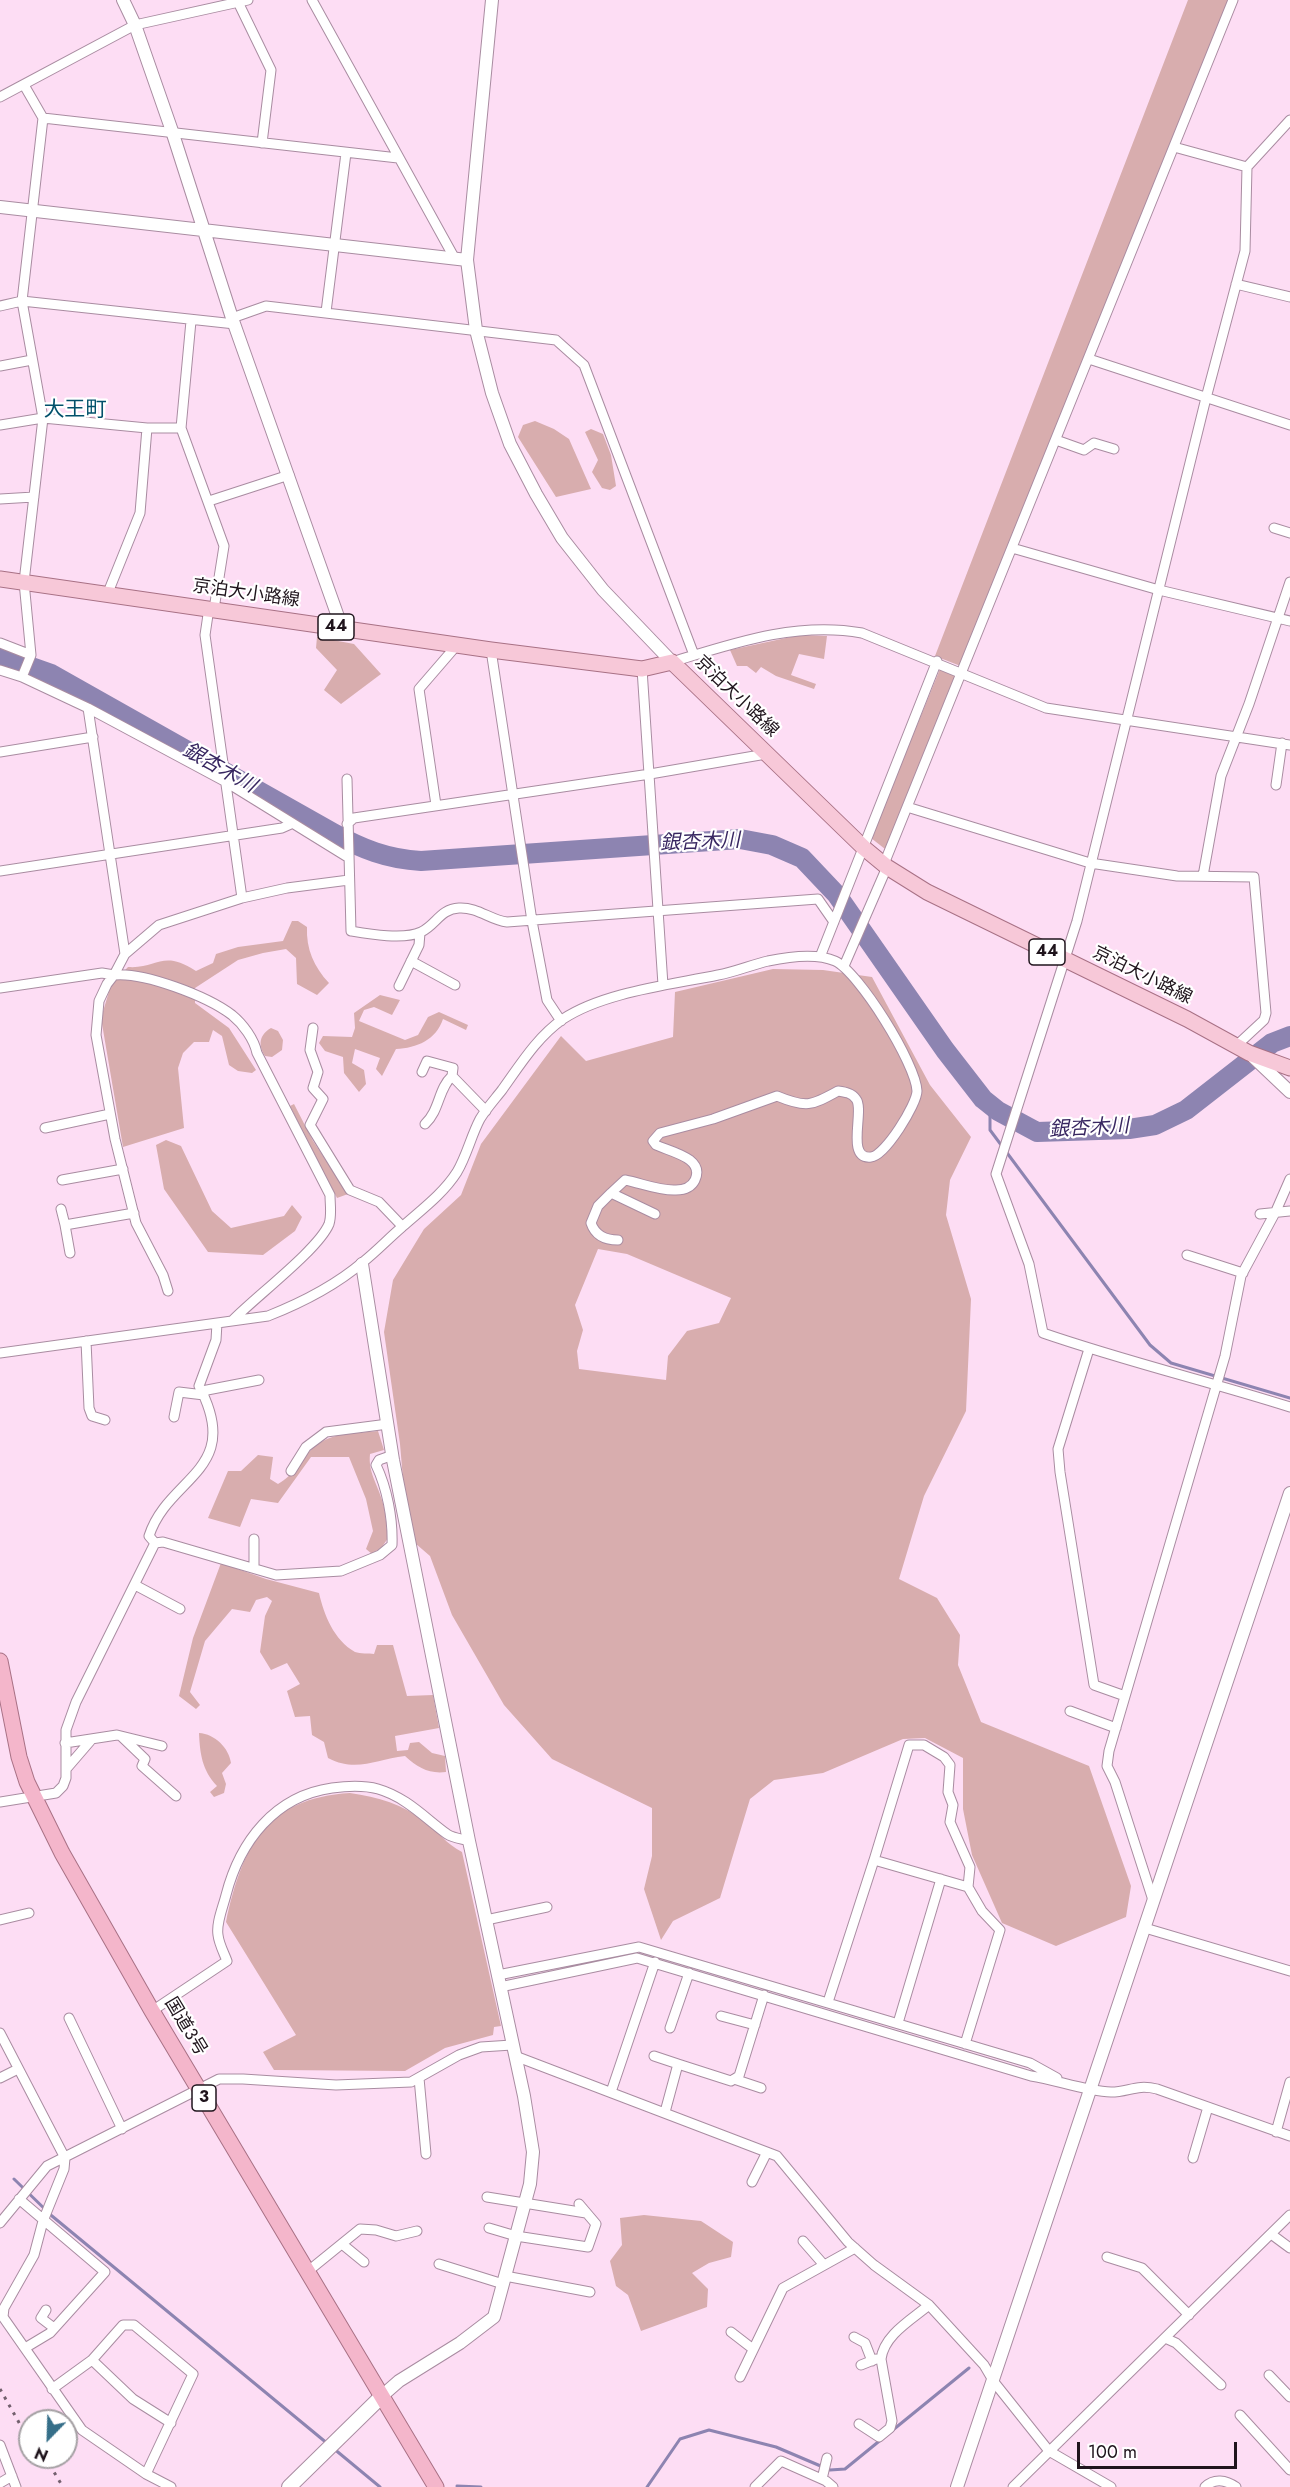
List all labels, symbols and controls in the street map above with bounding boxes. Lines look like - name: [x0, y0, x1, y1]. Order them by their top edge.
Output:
- district label: 大王町: [44, 398, 106, 424]
- street label: 京泊大小路線: [191, 576, 301, 612]
- road number: 44: [318, 614, 354, 640]
- street label: 京泊大小路線: [690, 652, 782, 742]
- water label: 銀杏木川: [178, 739, 260, 799]
- water label: 銀杏木川: [660, 830, 740, 856]
- road number: 44: [1029, 939, 1065, 965]
- street label: 京泊大小路線: [1089, 943, 1195, 1009]
- water label: 銀杏木川: [1048, 1115, 1130, 1143]
- street label: 国道3号: [159, 1994, 211, 2060]
- road number: 3: [192, 2085, 216, 2111]
- north arrow: [18, 2409, 78, 2469]
- scale bar: [1080, 2430, 1240, 2468]
- text: 100 m: [1088, 2439, 1137, 2465]
- text: N: [31, 2441, 52, 2467]

